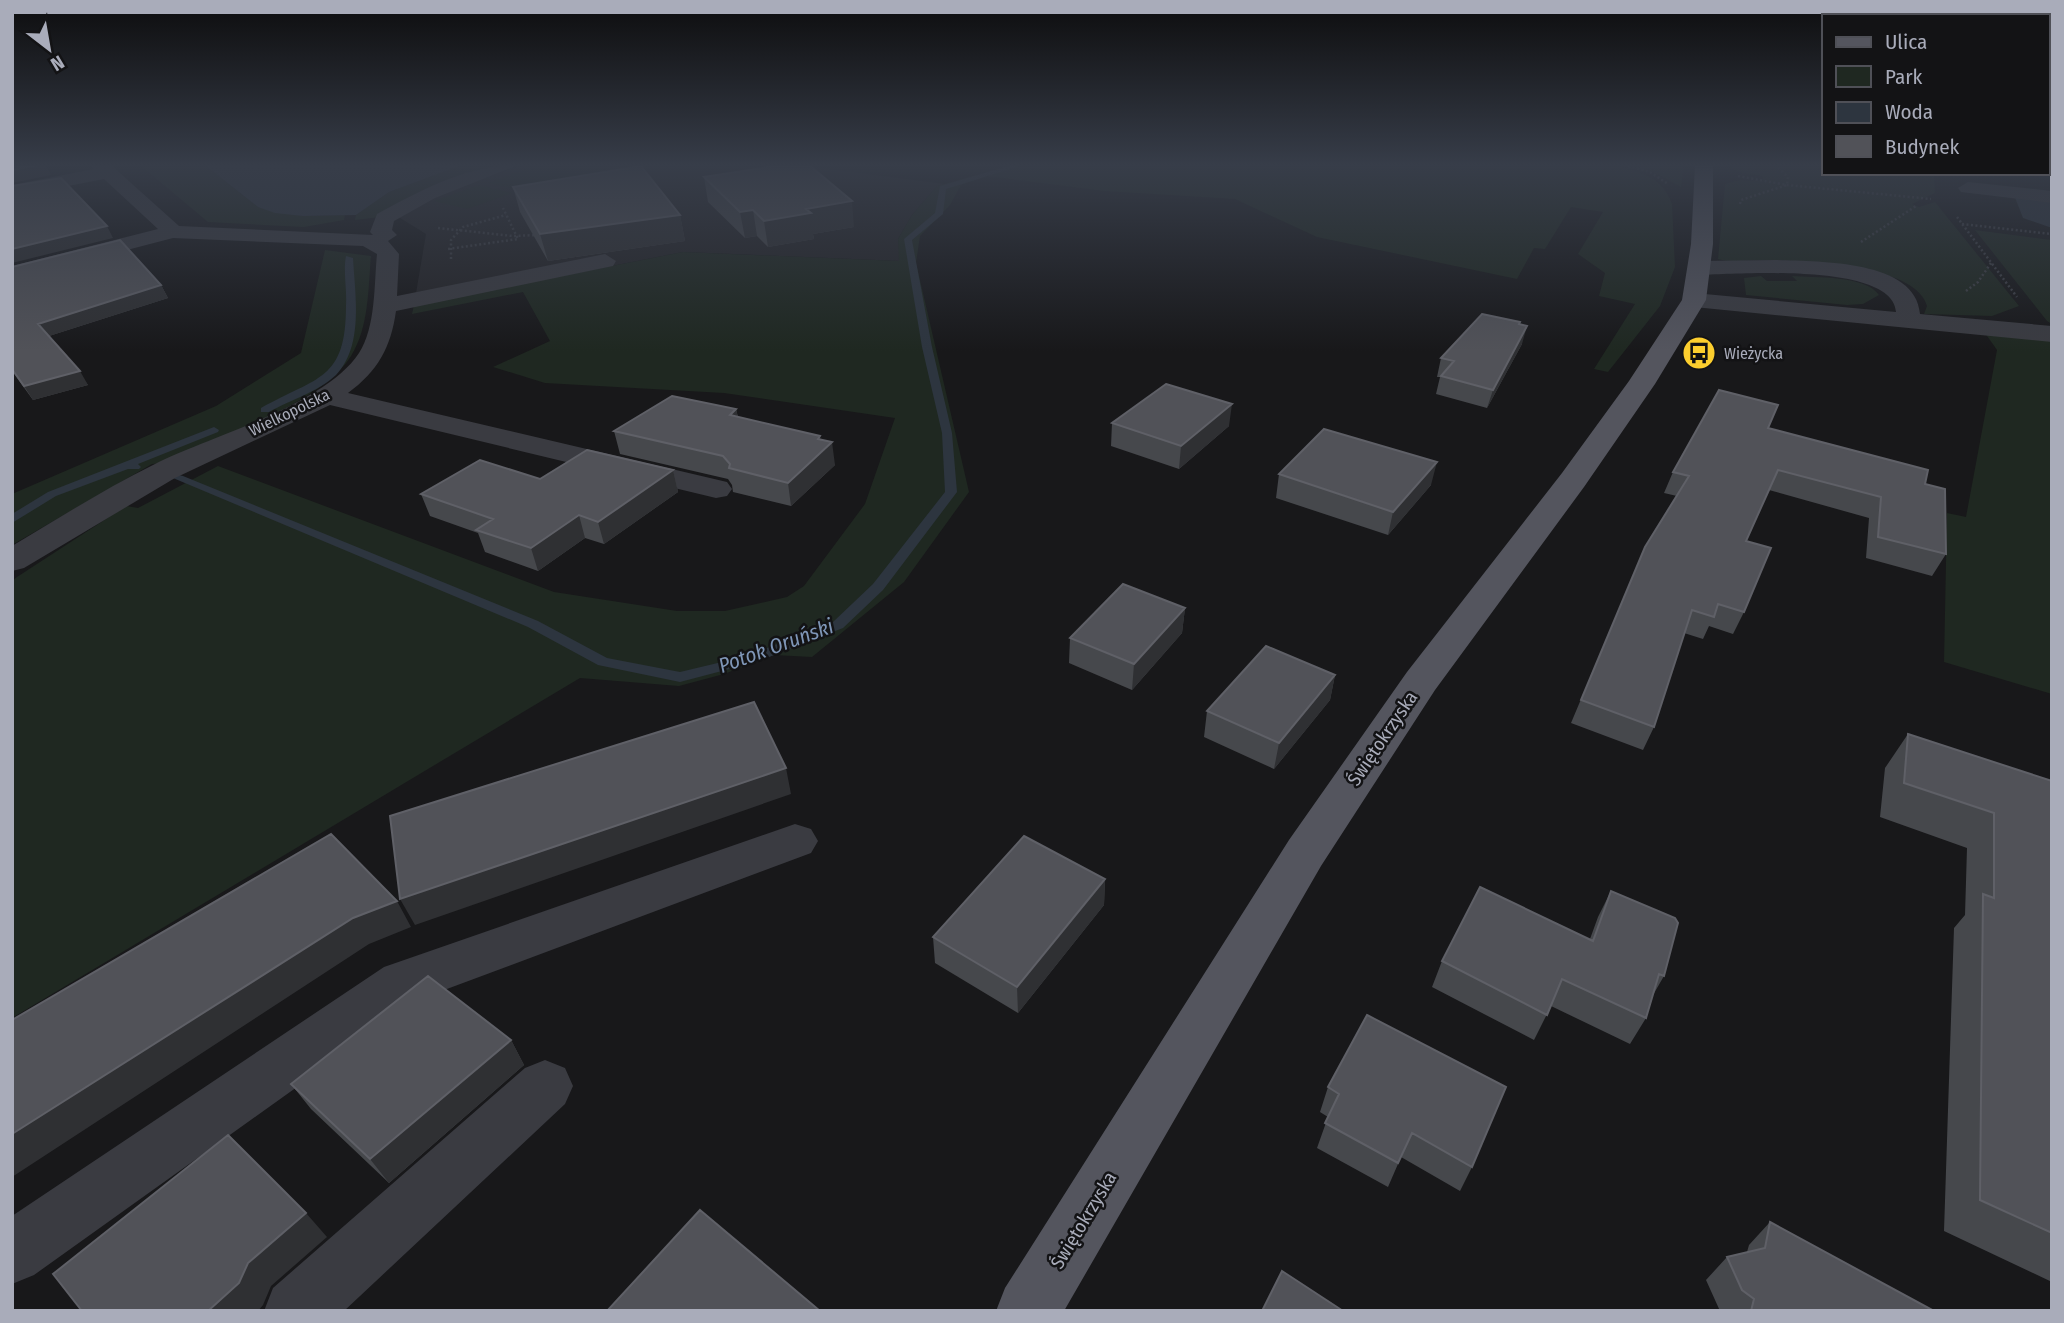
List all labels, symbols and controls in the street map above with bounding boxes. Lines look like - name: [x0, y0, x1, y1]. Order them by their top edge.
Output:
- north arrow: [14, 14, 84, 84]
- legend: [1822, 14, 2050, 175]
- text: Ulica: [1885, 29, 1927, 55]
- text: N: [47, 50, 68, 76]
- text: Park: [1885, 64, 1923, 90]
- text: Woda: [1885, 99, 1933, 125]
- text: Budynek: [1885, 134, 1960, 160]
- bus stop icon: Wieżycka: [1680, 334, 1718, 372]
- place label: Wieżycka: [1724, 344, 1783, 363]
- street label: Wielkopolska: [246, 385, 333, 440]
- water label: Potok Oruński: [715, 613, 838, 679]
- street label: Świętokrzyska: [1342, 687, 1422, 790]
- street label: Świętokrzyska: [1045, 1168, 1121, 1273]

